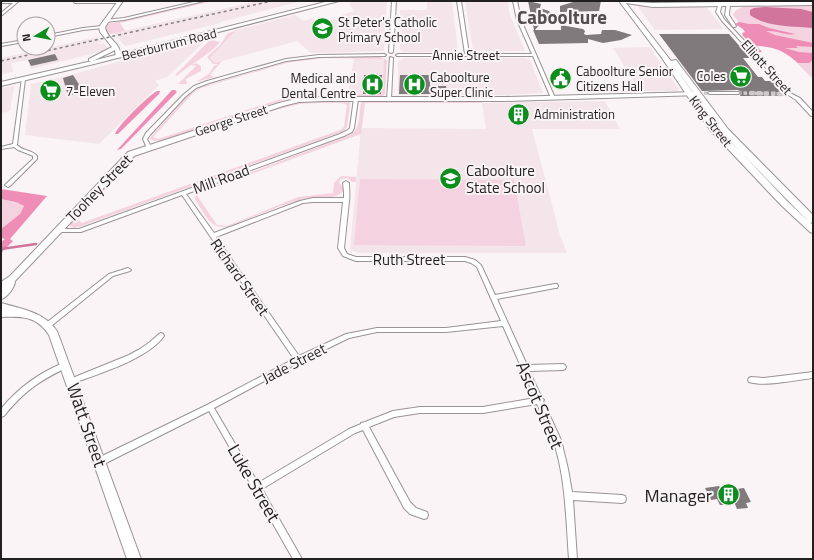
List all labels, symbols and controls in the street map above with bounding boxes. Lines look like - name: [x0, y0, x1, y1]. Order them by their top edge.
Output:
- district label: Caboolture: [517, 2, 607, 31]
- place label: St Peter's Catholic Primary School: [338, 12, 438, 47]
- north arrow: [16, 16, 56, 56]
- school or university icon: St Peter's Catholic Primary School: [310, 16, 336, 42]
- street label: Beerburrum Road: [119, 23, 219, 65]
- text: N: [18, 33, 35, 43]
- street label: Elliott Street: [737, 35, 798, 99]
- street label: Annie Street: [432, 45, 500, 65]
- place label: Caboolture Senior Citizens Hall: [576, 61, 674, 96]
- supermarket icon: Coles: [728, 63, 754, 89]
- public building icon: Caboolture Senior Citizens Hall: [548, 65, 574, 91]
- place label: Coles: [697, 66, 726, 86]
- place label: Caboolture Super Clinic: [430, 67, 493, 102]
- place label: Medical and Dental Centre: [281, 68, 356, 103]
- hospital icon: Caboolture Super Clinic: [401, 71, 427, 97]
- hospital icon: Medical and Dental Centre: [359, 72, 385, 98]
- supermarket icon: 7-Eleven: [37, 78, 63, 104]
- place label: 7-Eleven: [66, 81, 115, 101]
- street label: King Street: [685, 91, 738, 151]
- street label: George Street: [192, 99, 270, 141]
- building icon: Administration: [505, 101, 531, 127]
- place label: Administration: [534, 104, 615, 124]
- street label: Toohey Street: [60, 148, 138, 227]
- street label: Mill Road: [190, 158, 252, 200]
- place label: Caboolture State School: [466, 159, 545, 199]
- school or university icon: Caboolture State School: [438, 166, 464, 192]
- street label: Richard Street: [205, 234, 276, 321]
- street label: Ruth Street: [373, 248, 446, 271]
- street label: Jade Street: [258, 337, 331, 389]
- street label: Ascot Street: [509, 357, 571, 454]
- street label: Watt Street: [60, 379, 114, 471]
- street label: Luke Street: [221, 439, 288, 528]
- place label: Manager: [645, 482, 712, 509]
- building icon: Manager: [715, 482, 741, 508]

